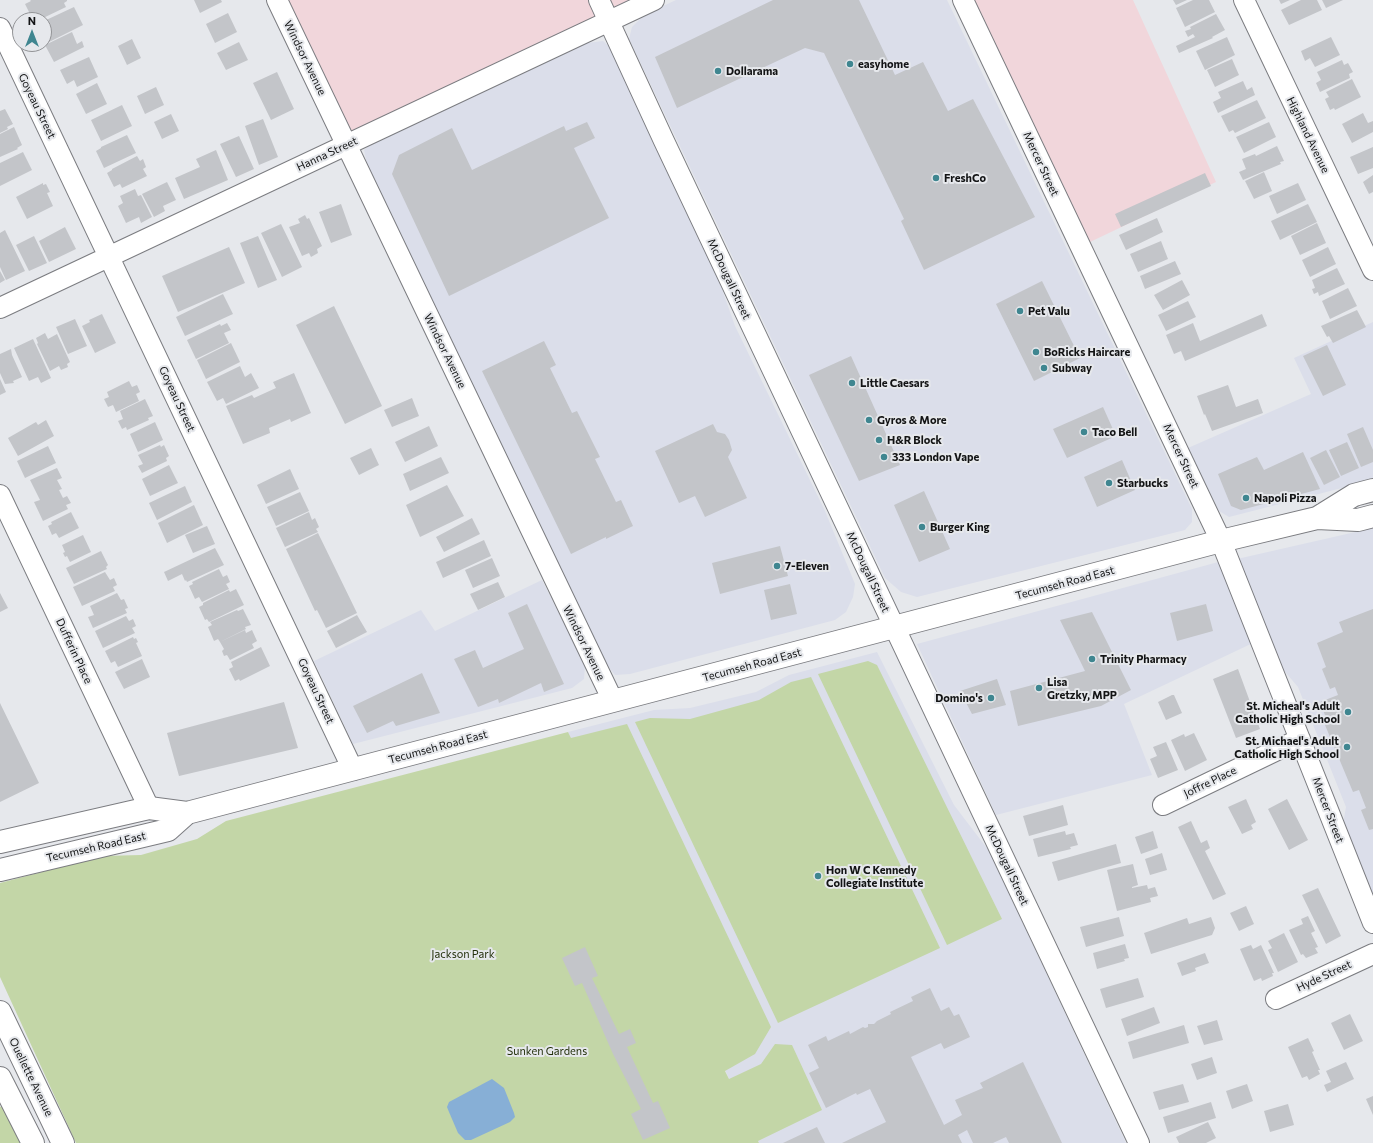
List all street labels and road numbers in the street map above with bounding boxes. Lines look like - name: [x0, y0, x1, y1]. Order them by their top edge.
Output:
- street label: Windsor Avenue: [281, 19, 329, 97]
- street label: Goyeau Street: [16, 71, 58, 141]
- street label: Highland Avenue: [1284, 95, 1332, 175]
- street label: Mercer Street: [1020, 130, 1062, 198]
- street label: Hanna Street: [295, 134, 359, 174]
- street label: McDougall Street: [705, 237, 753, 321]
- street label: Windsor Avenue: [421, 312, 469, 390]
- street label: Goyeau Street: [156, 364, 198, 434]
- street label: Mercer Street: [1160, 422, 1202, 490]
- street label: McDougall Street: [844, 530, 892, 614]
- street label: Tecumseh Road East: [1014, 563, 1116, 603]
- street label: Windsor Avenue: [560, 604, 608, 682]
- street label: Dufferin Place: [53, 616, 95, 686]
- street label: Tecumseh Road East: [701, 645, 803, 685]
- street label: Goyeau Street: [295, 656, 337, 726]
- street label: Tecumseh Road East: [387, 727, 489, 767]
- street label: Joffre Place: [1182, 764, 1238, 800]
- street label: Mercer Street: [1309, 775, 1347, 845]
- street label: McDougall Street: [983, 823, 1031, 907]
- street label: Tecumseh Road East: [45, 829, 147, 865]
- street label: Hyde Street: [1294, 958, 1354, 994]
- street label: Ouellette Avenue: [6, 1036, 56, 1118]

